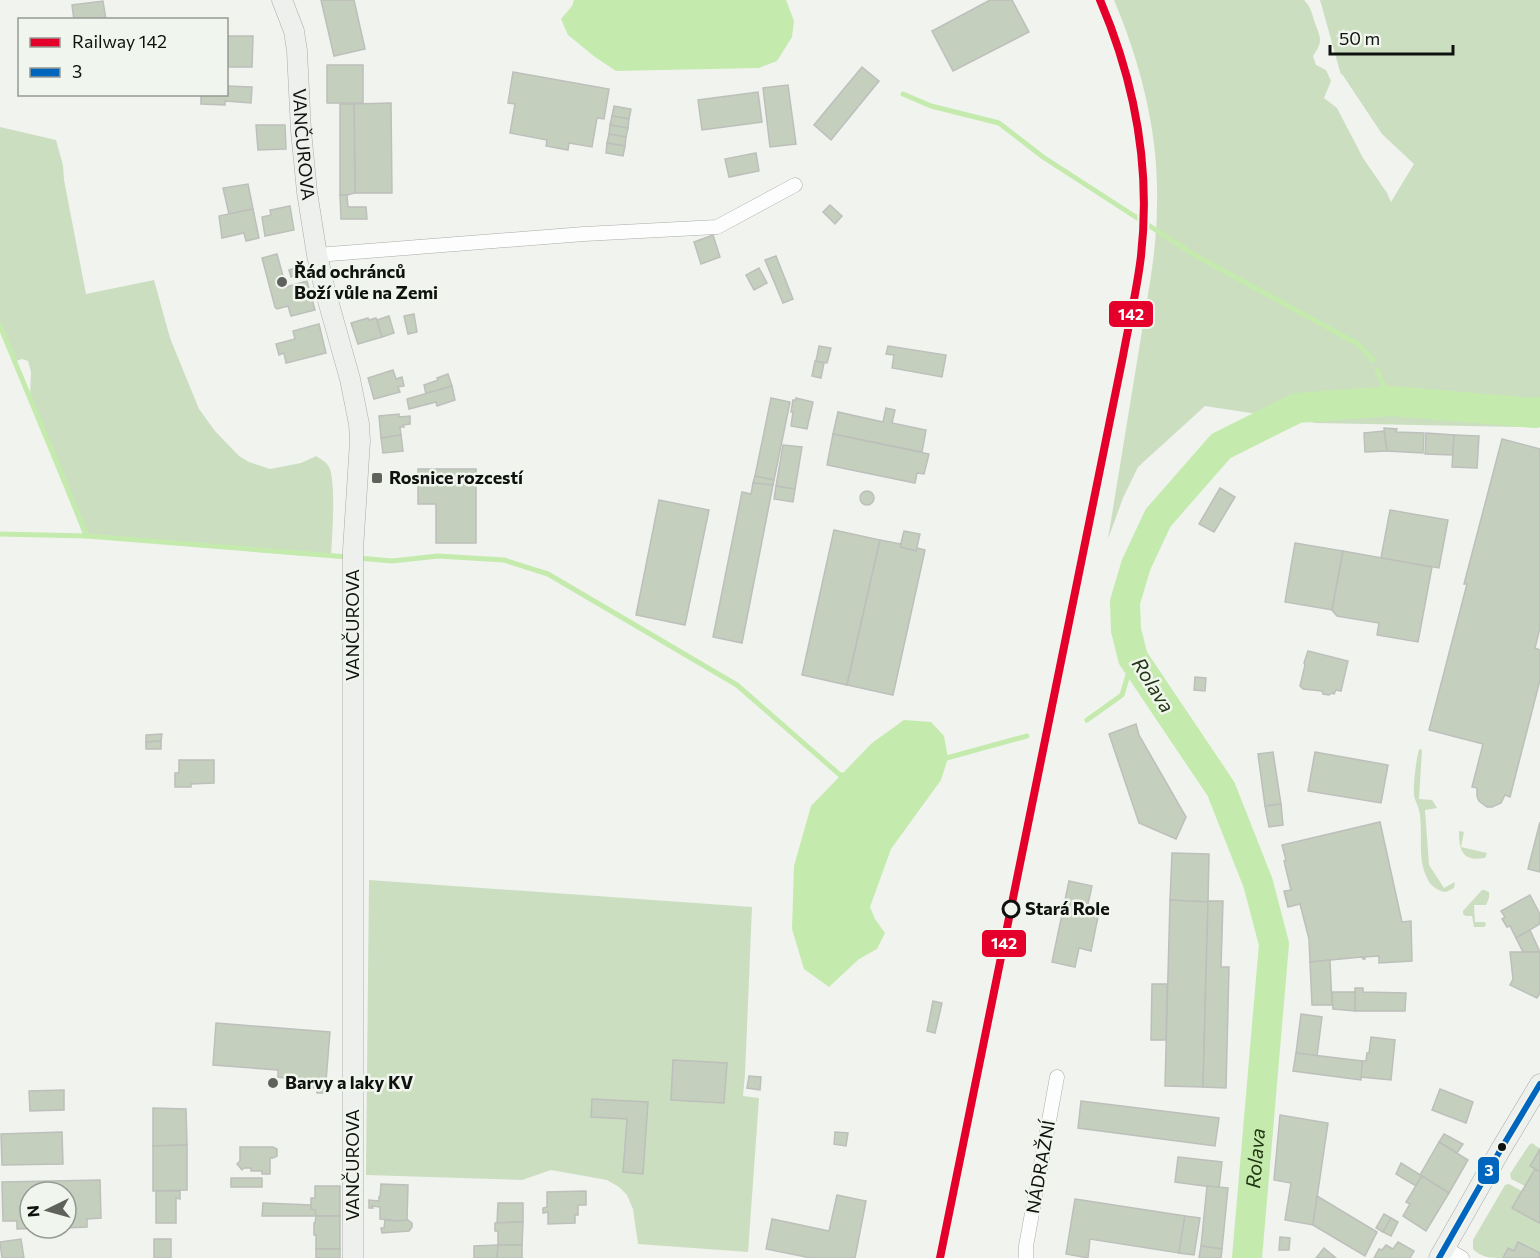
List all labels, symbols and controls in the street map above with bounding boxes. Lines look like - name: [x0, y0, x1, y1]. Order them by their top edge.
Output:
- legend: [18, 18, 228, 96]
- scale bar: [1330, 18, 1453, 56]
- text: 50 m: [1339, 27, 1380, 49]
- text: Railway 142: [72, 30, 167, 52]
- text: 3: [72, 60, 82, 82]
- street label: VANČUROVA: [289, 88, 320, 202]
- place label: Řád ochránců Boží vůle na Zemi: [294, 260, 438, 303]
- marker: Řád ochránců Boží vůle na Zemi: [275, 275, 289, 289]
- line badge: 142: [1108, 300, 1154, 328]
- text: 142: [1118, 304, 1144, 323]
- place label: Rosnice rozcestí: [389, 466, 524, 488]
- marker: Rosnice rozcestí: [370, 471, 384, 485]
- street label: VANČUROVA: [341, 569, 363, 681]
- water label: Rolava: [1128, 653, 1180, 716]
- place label: Stará Role: [1025, 897, 1110, 919]
- marker: Stará Role: [1002, 900, 1020, 918]
- line badge: 142: [981, 929, 1027, 958]
- text: 142: [991, 933, 1017, 952]
- place label: Barvy a laky KV: [285, 1071, 413, 1093]
- marker: Barvy a laky KV: [266, 1076, 280, 1090]
- street label: VANČUROVA: [341, 1109, 363, 1221]
- street label: NÁDRAŽNÍ: [1021, 1117, 1059, 1215]
- water label: Rolava: [1240, 1127, 1269, 1189]
- unlabelled marker: [1496, 1141, 1508, 1153]
- line badge: 3: [1477, 1156, 1500, 1185]
- text: 3: [1484, 1160, 1494, 1179]
- north arrow: [18, 1180, 78, 1240]
- text: N: [23, 1205, 43, 1218]

